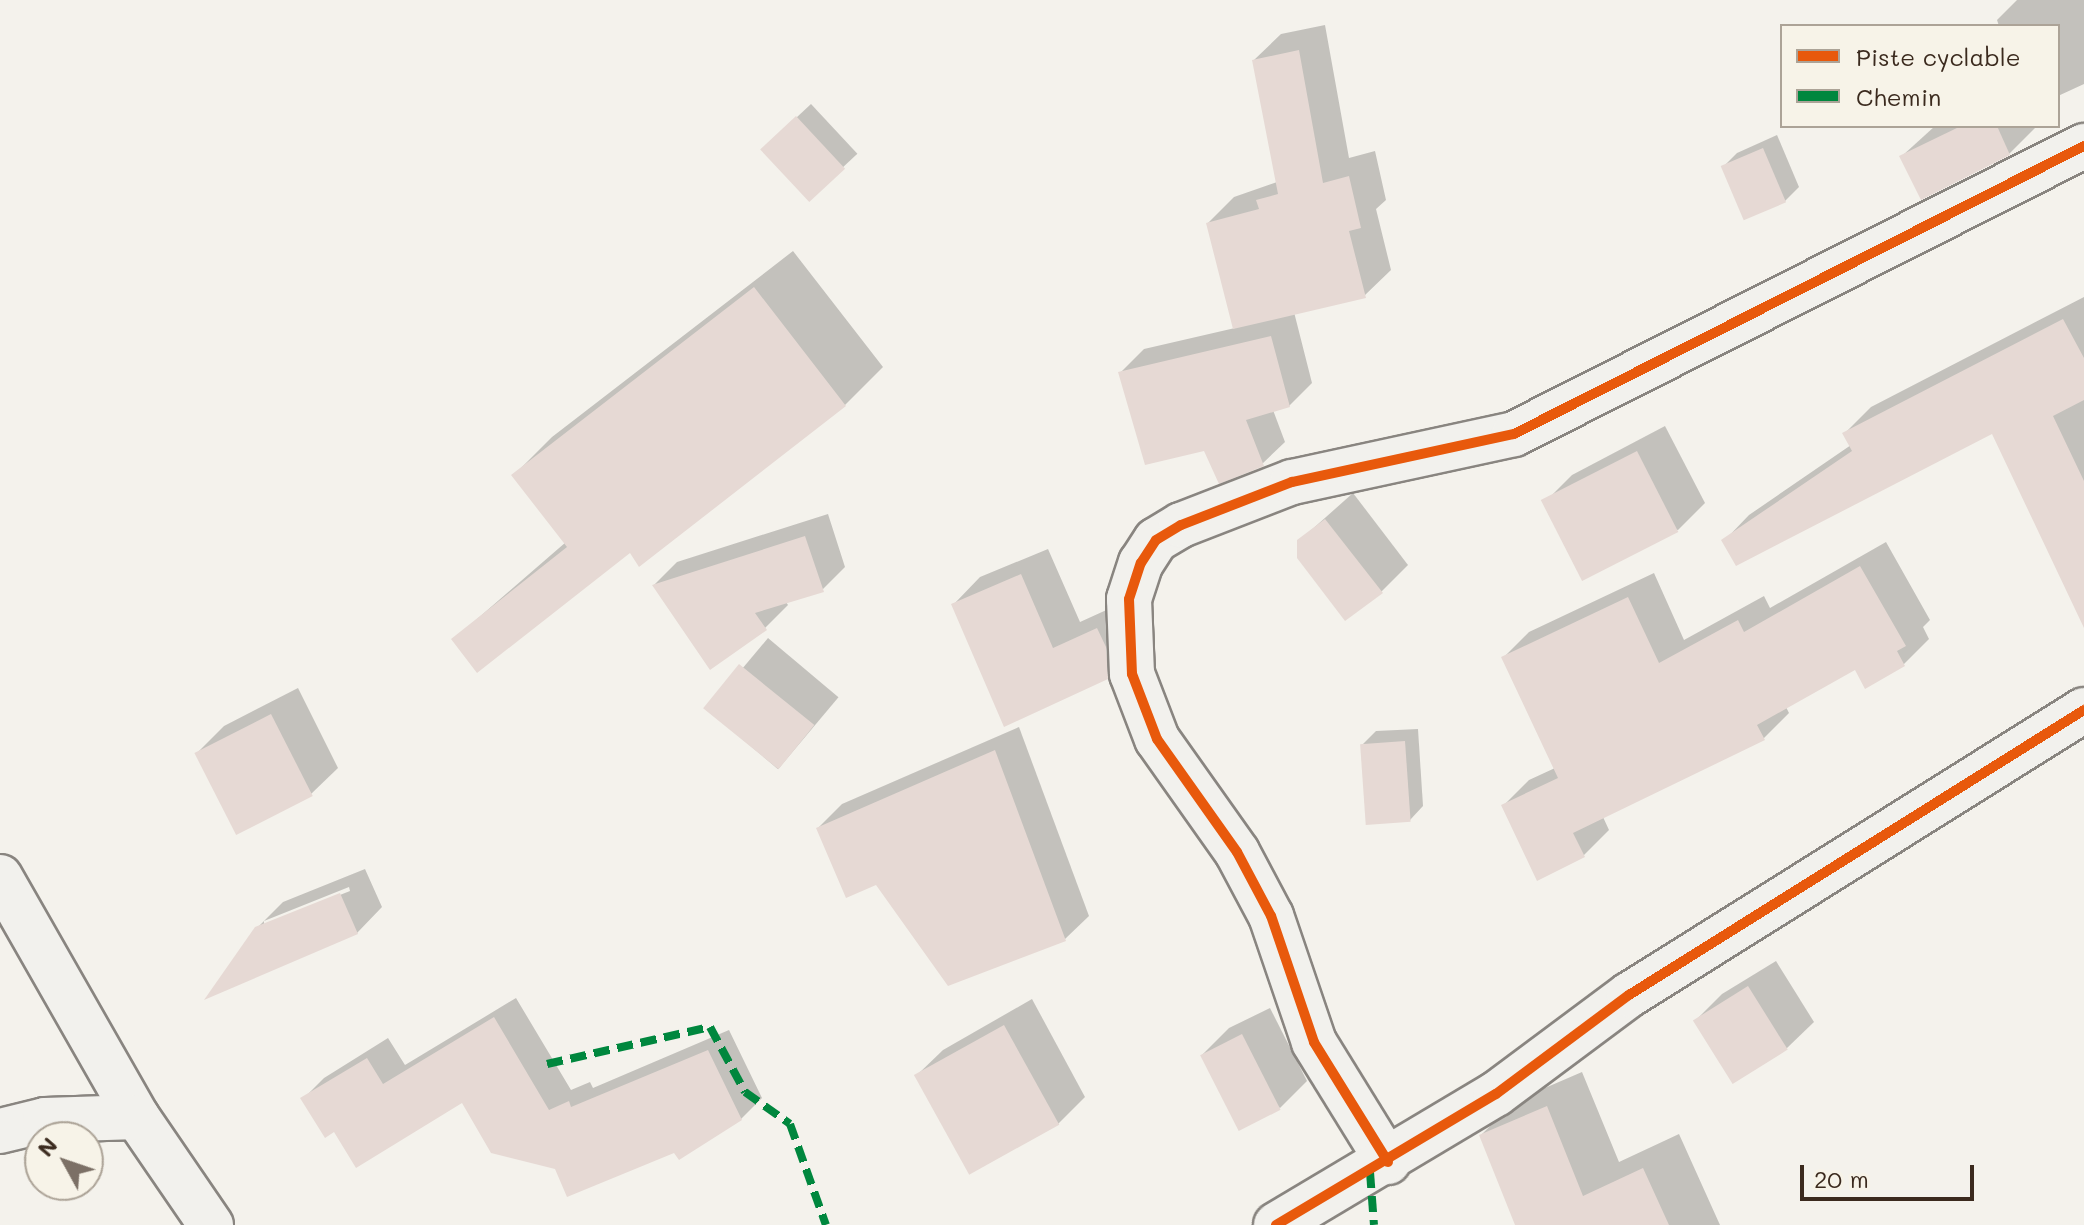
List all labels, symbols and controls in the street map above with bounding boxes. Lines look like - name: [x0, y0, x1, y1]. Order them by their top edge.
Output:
- legend: [1780, 24, 2060, 128]
- text: Piste cyclable: [1856, 41, 2021, 72]
- text: Chemin: [1856, 81, 1941, 112]
- north arrow: [24, 1121, 104, 1201]
- text: N: [30, 1131, 63, 1162]
- scale bar: [1804, 1149, 1978, 1199]
- text: 20 m: [1814, 1163, 1869, 1194]

